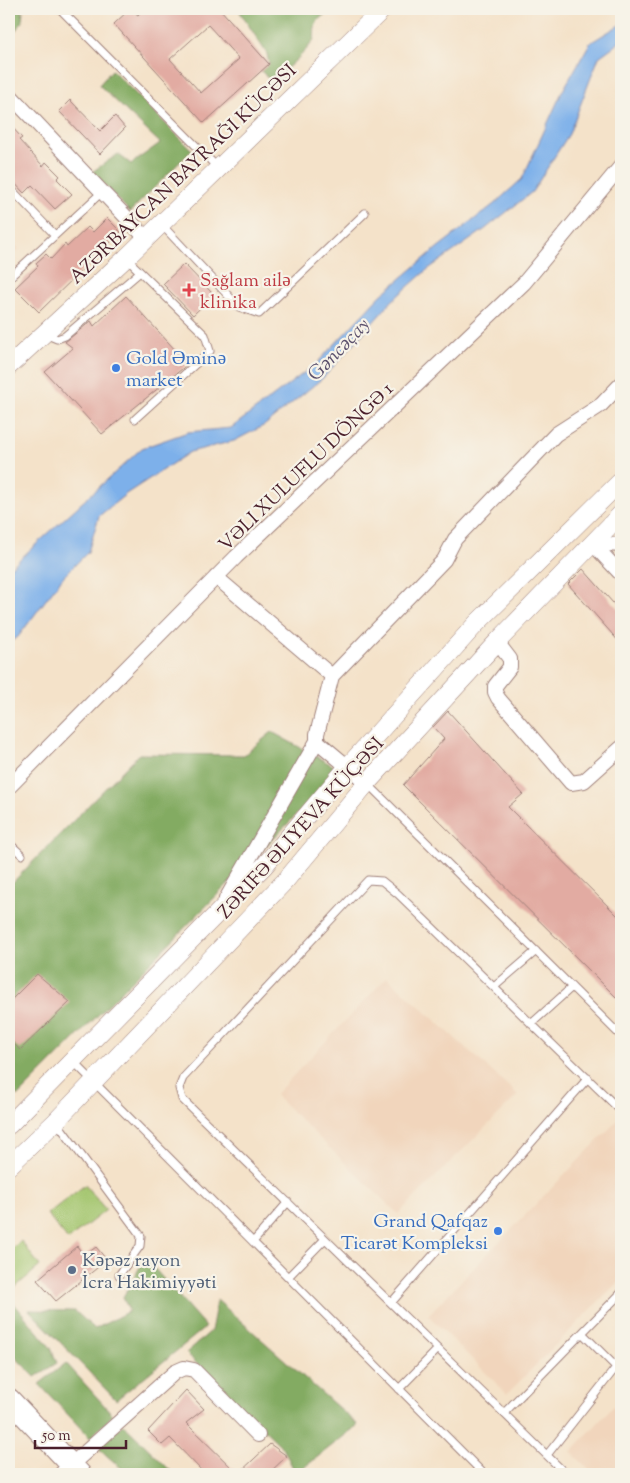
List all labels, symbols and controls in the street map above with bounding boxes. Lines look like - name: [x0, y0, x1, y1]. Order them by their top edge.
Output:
- street label: AZƏRBAYCAN BAYRAĞI KÜÇƏSI: [64, 59, 303, 291]
- place label: Sağlam ailə klinika: [200, 268, 291, 317]
- marker: Sağlam ailə klinika: [182, 283, 196, 297]
- water label: Gəncəçay: [302, 312, 378, 389]
- place label: Gold Əminə market: [126, 346, 226, 395]
- marker: Gold Əminə market: [110, 362, 122, 374]
- street label: VƏLI XULUFLU DÖNGƏ 1: [213, 377, 401, 559]
- street label: ZƏRIFƏ ƏLIYEVA KÜÇƏSI: [213, 732, 391, 926]
- place label: Grand Qafqaz Ticarət Kompleksi: [341, 1209, 488, 1258]
- marker: Grand Qafqaz Ticarət Kompleksi: [492, 1225, 504, 1237]
- place label: Kəpəz rayon İcra Hakimiyyəti: [82, 1248, 217, 1297]
- marker: Kəpəz rayon İcra Hakimiyyəti: [66, 1264, 78, 1276]
- scale bar: [35, 1418, 126, 1450]
- text: 50 m: [41, 1426, 71, 1447]

